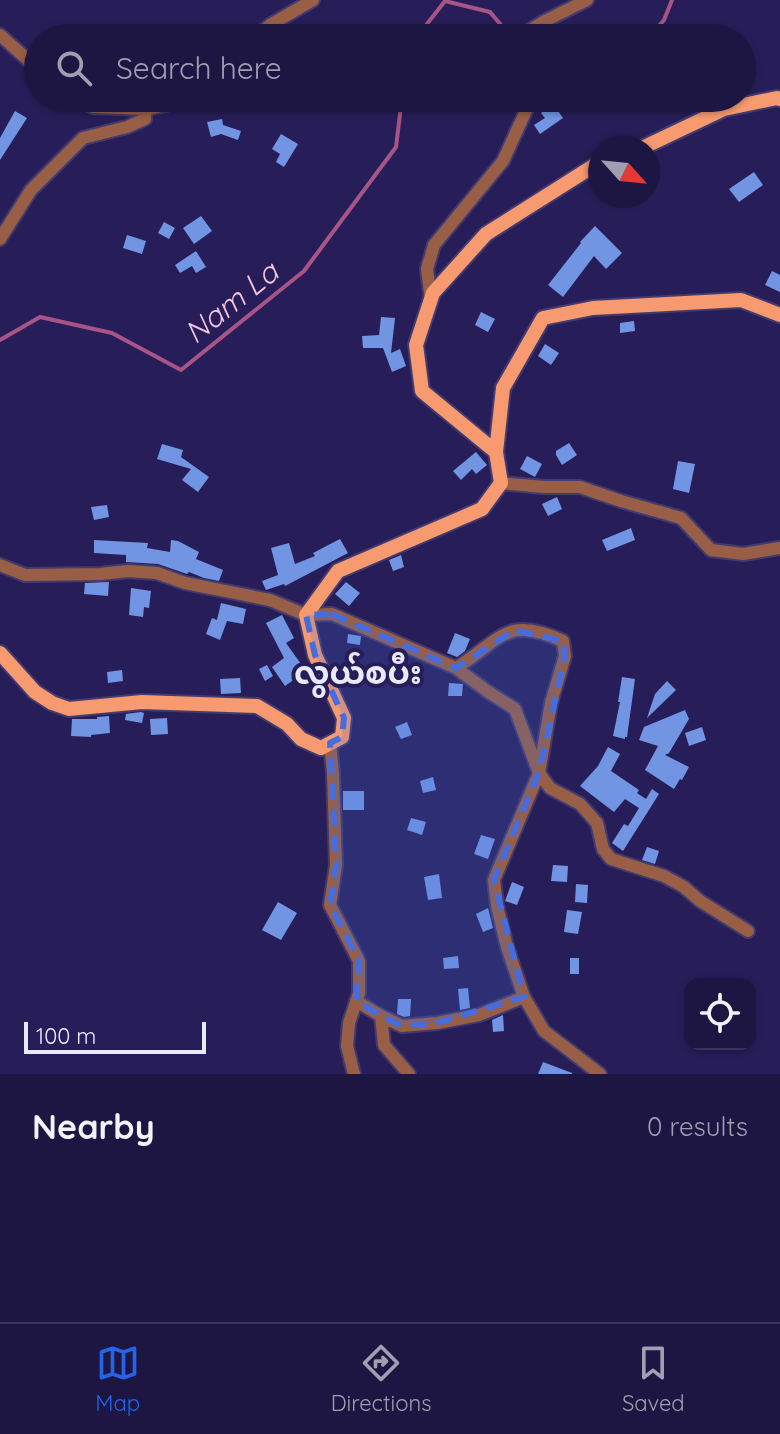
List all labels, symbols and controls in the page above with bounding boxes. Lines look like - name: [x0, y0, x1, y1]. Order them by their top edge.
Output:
- search box: [24, 24, 756, 112]
- icon: search: [52, 46, 96, 90]
- text: Search here: [116, 49, 282, 87]
- north arrow: [588, 136, 660, 208]
- water label: Nam La: [176, 252, 287, 351]
- district label: လွယ်စပီး: [294, 651, 422, 698]
- map controls: [684, 978, 756, 1050]
- button: locate: [684, 978, 756, 1050]
- scale bar: [24, 1018, 206, 1054]
- text: 100 m: [36, 1022, 96, 1050]
- text: Nearby: [32, 1105, 155, 1148]
- text: 0 results: [647, 1110, 748, 1143]
- tab: Map: [95, 1341, 140, 1417]
- tab: Directions: [331, 1341, 431, 1417]
- tab: Saved: [622, 1341, 685, 1417]

